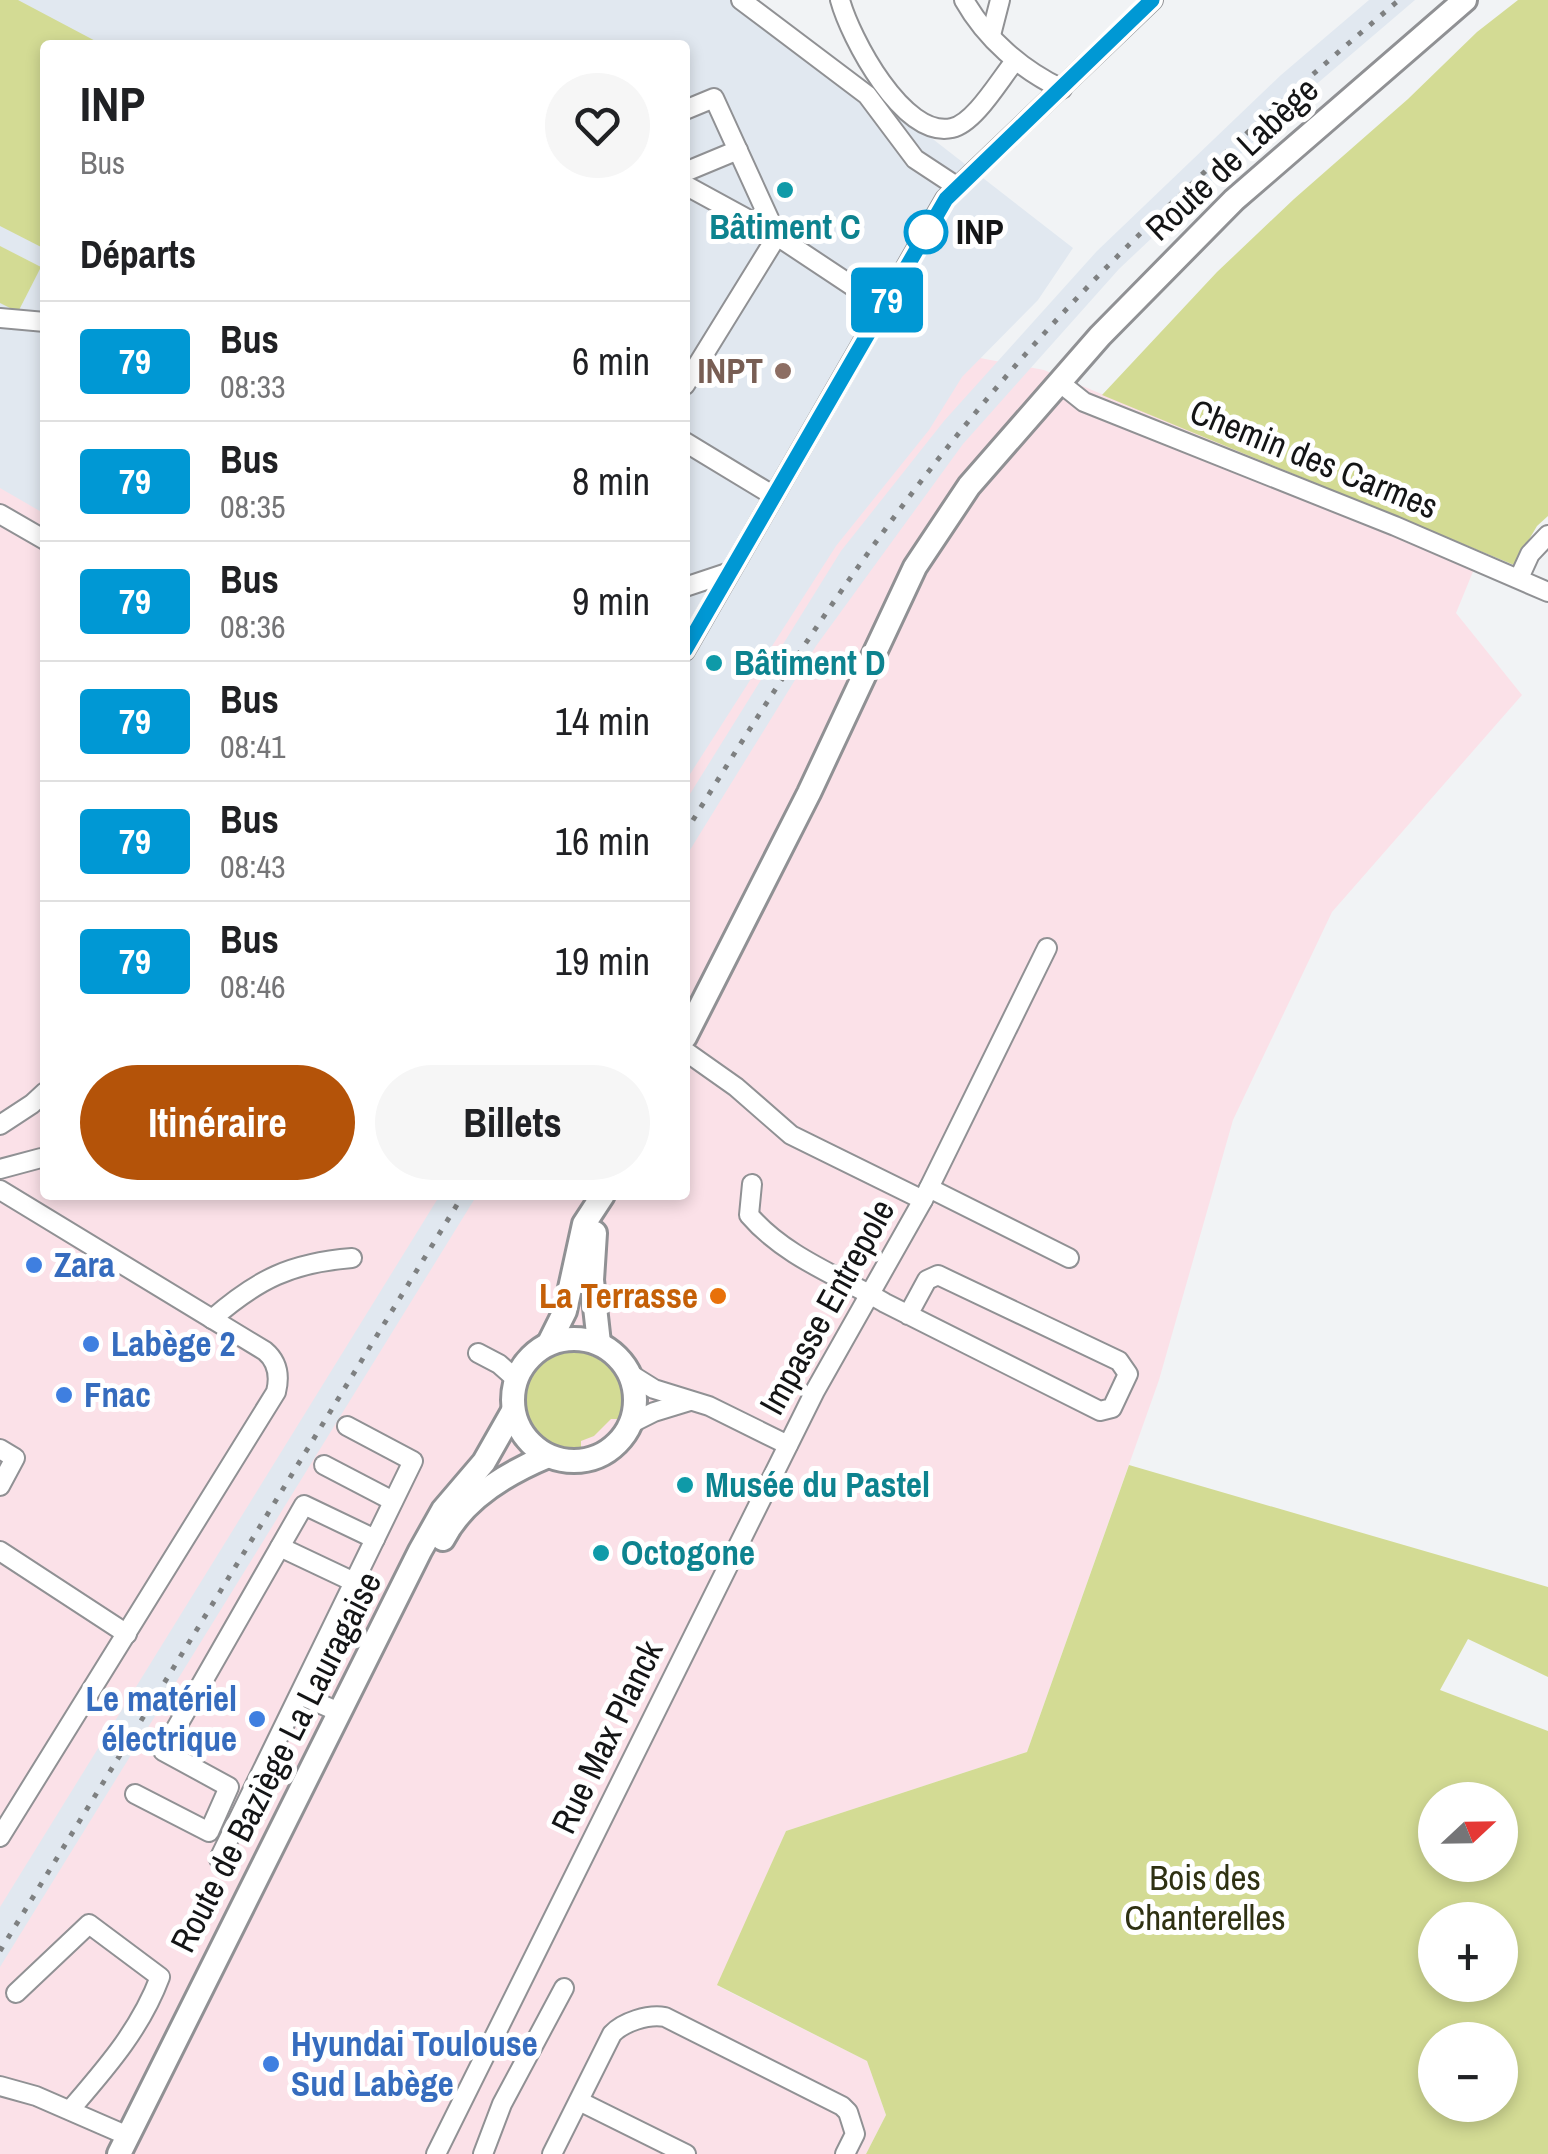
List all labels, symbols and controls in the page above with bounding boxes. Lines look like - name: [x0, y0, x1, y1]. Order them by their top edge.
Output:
- street label: Route de Labège: [1135, 66, 1328, 251]
- text: INP: [80, 71, 146, 136]
- button: heart: [545, 73, 650, 178]
- text: Bus: [80, 141, 125, 184]
- marker: Bâtiment C: [774, 179, 796, 201]
- place label: Bâtiment C: [709, 203, 861, 250]
- place label: INP: [956, 208, 1004, 255]
- marker: INP: [905, 211, 947, 253]
- text: Départs: [80, 229, 196, 280]
- line badge: 79: [842, 268, 932, 332]
- text: 79: [871, 277, 903, 324]
- text: Bus: [220, 314, 279, 365]
- text: 6 min: [572, 336, 650, 387]
- text: 79: [119, 338, 151, 385]
- place label: INPT: [698, 347, 763, 394]
- marker: INPT: [772, 360, 794, 382]
- text: 08:33: [220, 365, 286, 408]
- street label: Chemin des Carmes: [1183, 387, 1445, 530]
- text: Bus: [220, 434, 279, 485]
- text: 8 min: [572, 456, 650, 507]
- text: 79: [119, 458, 151, 505]
- text: 08:35: [220, 485, 286, 528]
- text: Bus: [220, 554, 279, 605]
- text: 9 min: [572, 576, 650, 627]
- text: 79: [119, 578, 151, 625]
- text: 08:36: [220, 605, 286, 648]
- place label: Bâtiment D: [734, 639, 885, 686]
- marker: Bâtiment D: [703, 652, 725, 674]
- text: Bus: [220, 674, 279, 725]
- text: 14 min: [555, 696, 650, 747]
- text: 79: [119, 698, 151, 745]
- text: 08:41: [220, 725, 286, 768]
- text: Bus: [220, 794, 279, 845]
- text: 16 min: [555, 816, 650, 867]
- text: 79: [119, 818, 151, 865]
- text: 08:43: [220, 845, 286, 888]
- text: Bus: [220, 914, 279, 965]
- text: 19 min: [555, 936, 650, 987]
- text: 79: [119, 938, 151, 985]
- text: 08:46: [220, 965, 286, 1008]
- button: Itinéraire: [80, 1065, 355, 1180]
- button: Billets: [375, 1065, 650, 1180]
- street label: Impasse Entrepole: [748, 1191, 905, 1423]
- place label: Zara: [54, 1241, 115, 1288]
- marker: Zara: [23, 1254, 45, 1276]
- place label: La Terrasse: [539, 1272, 698, 1319]
- marker: La Terrasse: [707, 1285, 729, 1307]
- place label: Labège 2: [111, 1320, 235, 1367]
- marker: Labège 2: [80, 1333, 102, 1355]
- place label: Fnac: [84, 1371, 151, 1418]
- marker: Fnac: [53, 1384, 75, 1406]
- place label: Musée du Pastel: [705, 1461, 930, 1508]
- marker: Musée du Pastel: [674, 1474, 696, 1496]
- place label: Octogone: [621, 1529, 755, 1576]
- marker: Octogone: [590, 1542, 612, 1564]
- street label: Route de Baziège La Lauragaise: [159, 1563, 392, 1960]
- street label: Rue Max Planck: [540, 1632, 674, 1841]
- place label: Le matériel électrique: [85, 1675, 237, 1762]
- marker: Le matériel électrique: [246, 1708, 268, 1730]
- north arrow: [1418, 1782, 1518, 1882]
- map controls: [1418, 1782, 1518, 2122]
- park label: Bois des Chanterelles: [1124, 1854, 1286, 1941]
- button: +: [1418, 1902, 1518, 2002]
- place label: Hyundai Toulouse Sud Labège: [291, 2020, 538, 2107]
- button: −: [1418, 2022, 1518, 2122]
- marker: Hyundai Toulouse Sud Labège: [260, 2053, 282, 2075]

